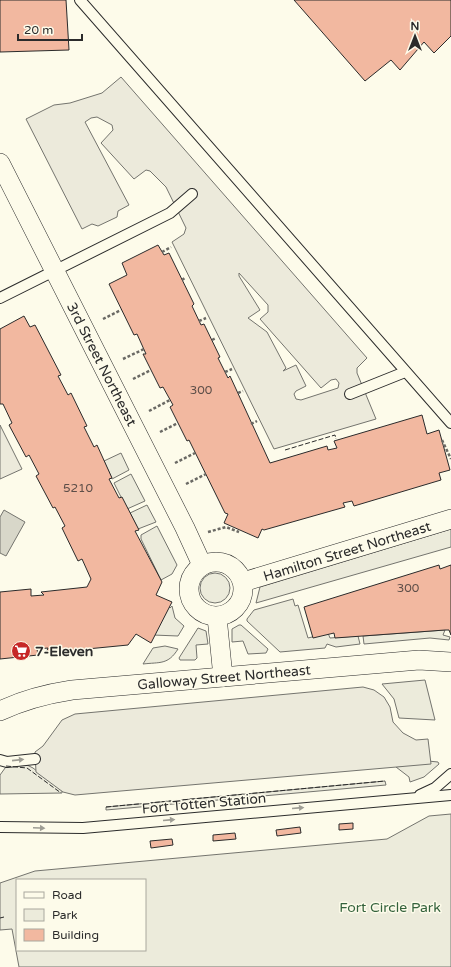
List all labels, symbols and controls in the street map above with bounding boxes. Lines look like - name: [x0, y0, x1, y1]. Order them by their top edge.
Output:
- scale bar: [18, 16, 82, 42]
- north arrow: [395, 16, 435, 56]
- text: N: [411, 20, 419, 33]
- text: 20 m: [24, 23, 53, 37]
- street label: 3rd Street Northeast: [63, 299, 140, 430]
- house number: 300: [190, 383, 213, 397]
- house number: 5210: [63, 481, 94, 495]
- street label: Hamilton Street Northeast: [261, 518, 434, 585]
- house number: 300: [397, 581, 420, 595]
- supermarket icon: 7-Eleven: [10, 640, 32, 662]
- place label: 7-Eleven: [35, 643, 93, 660]
- street label: Galloway Street Northeast: [137, 661, 312, 694]
- one-way arrow: [12, 757, 24, 764]
- street label: Fort Totten Station: [141, 790, 267, 817]
- one-way arrow: [292, 805, 304, 812]
- one-way arrow: [163, 817, 175, 823]
- one-way arrow: [33, 825, 46, 831]
- legend: [16, 879, 146, 951]
- text: Road: [52, 888, 82, 902]
- park label: Fort Circle Park: [339, 899, 441, 916]
- text: Park: [52, 908, 78, 922]
- text: Building: [52, 928, 99, 942]

